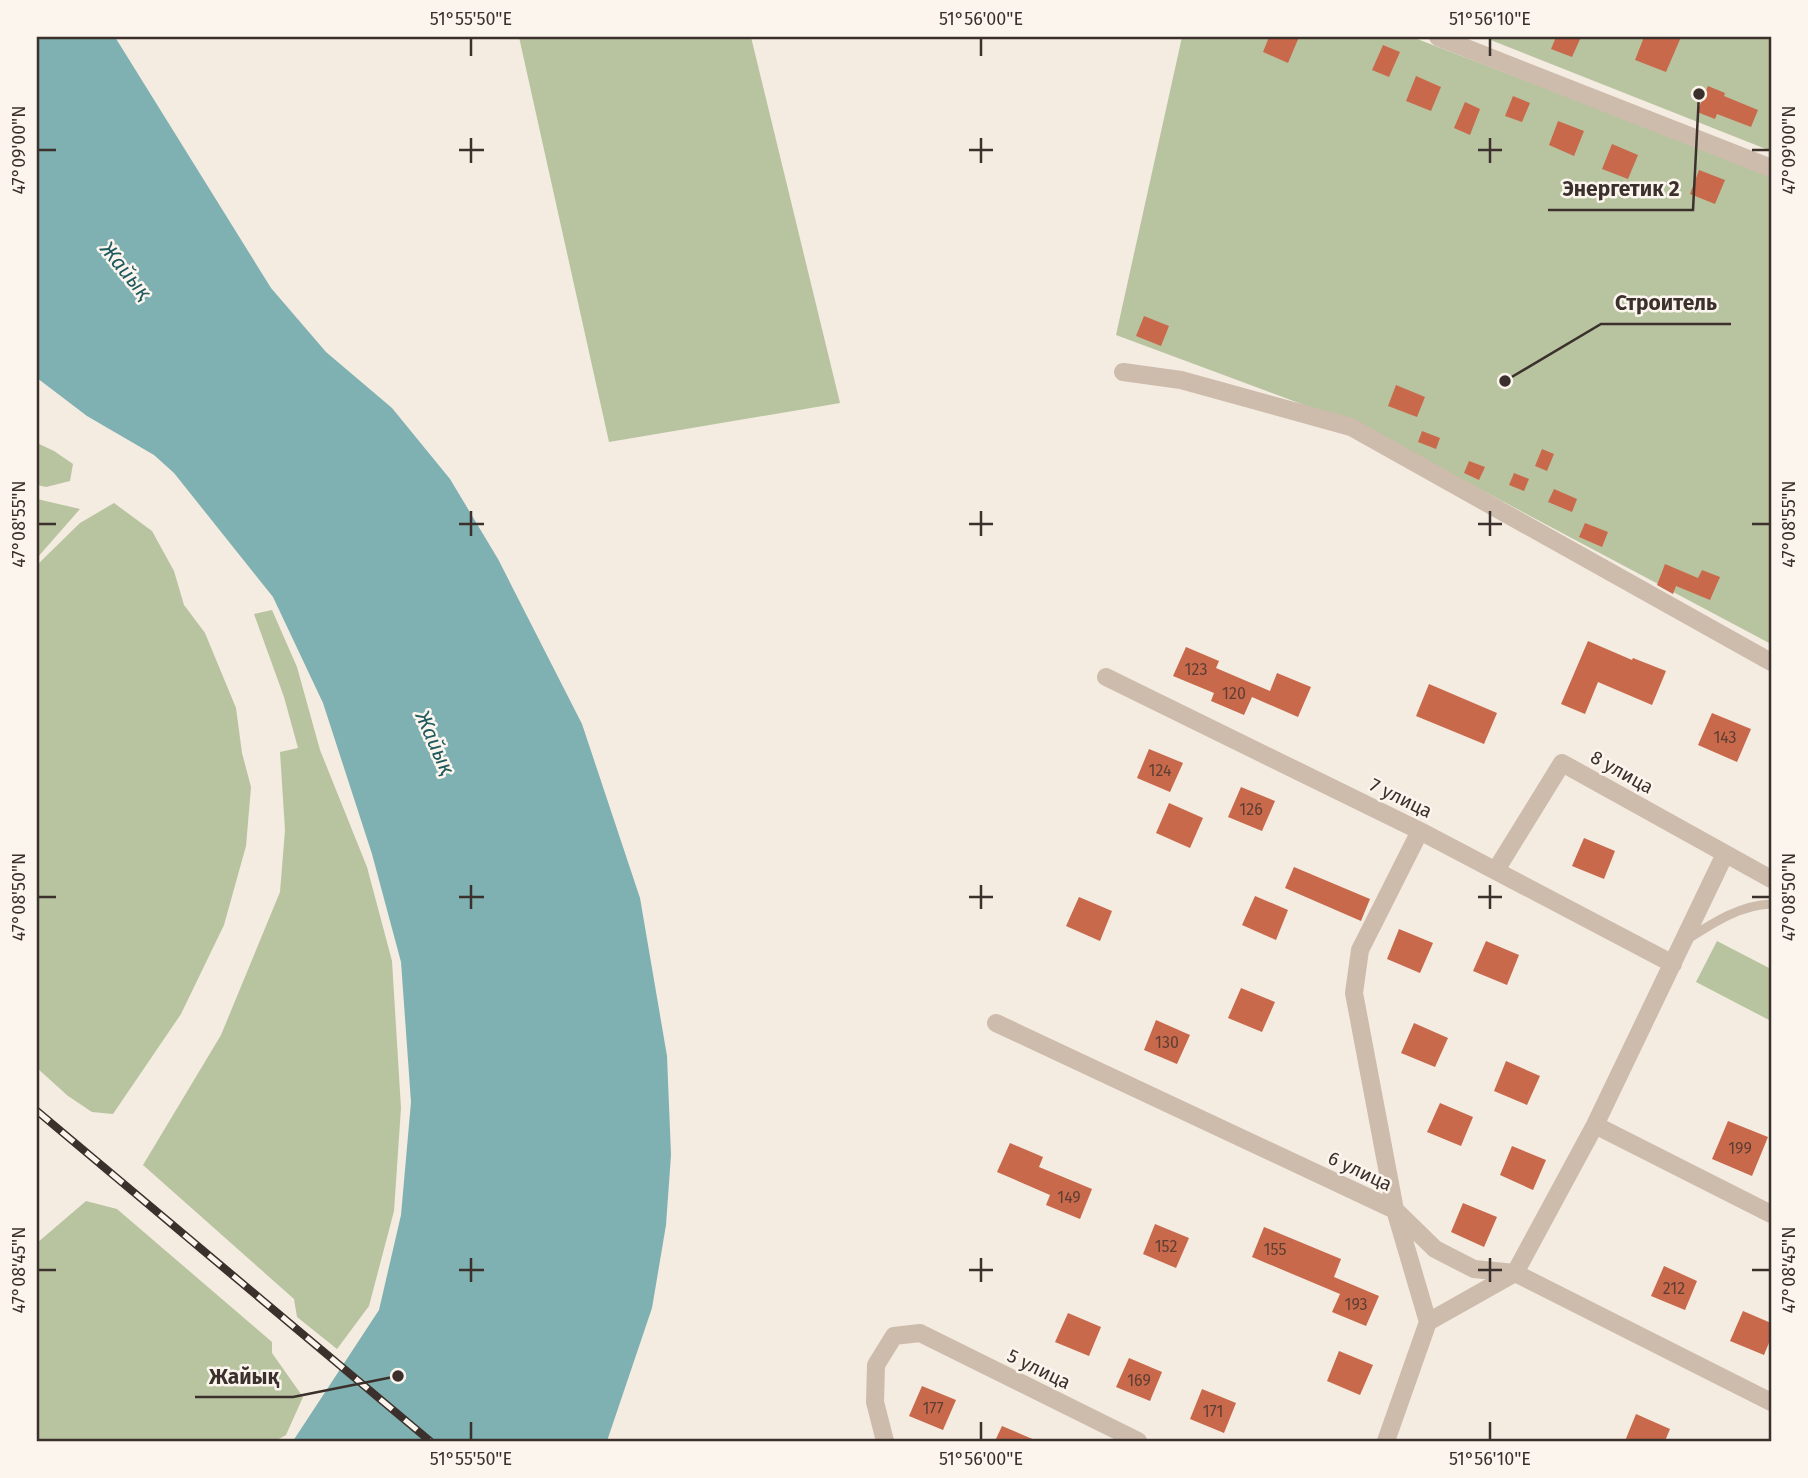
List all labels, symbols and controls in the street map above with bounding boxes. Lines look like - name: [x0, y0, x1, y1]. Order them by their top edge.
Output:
- text: 51°55'50"E: [430, 8, 512, 30]
- text: 51°56'00"E: [939, 8, 1023, 30]
- text: 51°56'10"E: [1449, 8, 1531, 30]
- text: 47°09'00"N: [8, 105, 30, 195]
- text: 47°09'00"N: [1778, 105, 1800, 195]
- callout: Энергетик 2: [1548, 168, 1693, 210]
- text: Энергетик 2: [1562, 176, 1680, 202]
- water label: Жайық: [94, 236, 157, 305]
- callout: Строитель: [1601, 282, 1731, 324]
- text: Строитель: [1615, 290, 1717, 316]
- text: 47°08'55"N: [8, 480, 30, 568]
- text: 47°08'55"N: [1778, 480, 1800, 568]
- house number: 123: [1185, 660, 1207, 679]
- house number: 120: [1222, 684, 1246, 703]
- water label: Жайық: [409, 706, 461, 779]
- house number: 143: [1713, 728, 1737, 747]
- street label: 8 улица: [1586, 745, 1658, 799]
- house number: 124: [1149, 761, 1172, 780]
- street label: 7 улица: [1366, 773, 1436, 823]
- house number: 126: [1239, 800, 1263, 819]
- text: 47°08'50"N: [8, 853, 30, 941]
- text: 47°08'50"N: [1778, 853, 1800, 941]
- house number: 130: [1155, 1033, 1179, 1052]
- house number: 199: [1728, 1139, 1752, 1158]
- street label: 6 улица: [1324, 1146, 1396, 1196]
- house number: 149: [1057, 1188, 1081, 1207]
- text: 47°08'45"N: [8, 1227, 30, 1314]
- text: 47°08'45"N: [1778, 1227, 1800, 1314]
- house number: 152: [1155, 1237, 1177, 1256]
- house number: 155: [1264, 1240, 1286, 1259]
- house number: 212: [1663, 1279, 1685, 1298]
- house number: 193: [1345, 1295, 1368, 1314]
- street label: 5 улица: [1004, 1344, 1074, 1394]
- callout: Жайық: [195, 1355, 293, 1397]
- text: Жайық: [208, 1364, 280, 1390]
- house number: 169: [1127, 1371, 1151, 1390]
- house number: 177: [922, 1399, 944, 1418]
- house number: 171: [1203, 1402, 1223, 1421]
- text: 51°55'50"E: [430, 1448, 512, 1470]
- text: 51°56'00"E: [939, 1448, 1023, 1470]
- text: 51°56'10"E: [1449, 1448, 1531, 1470]

